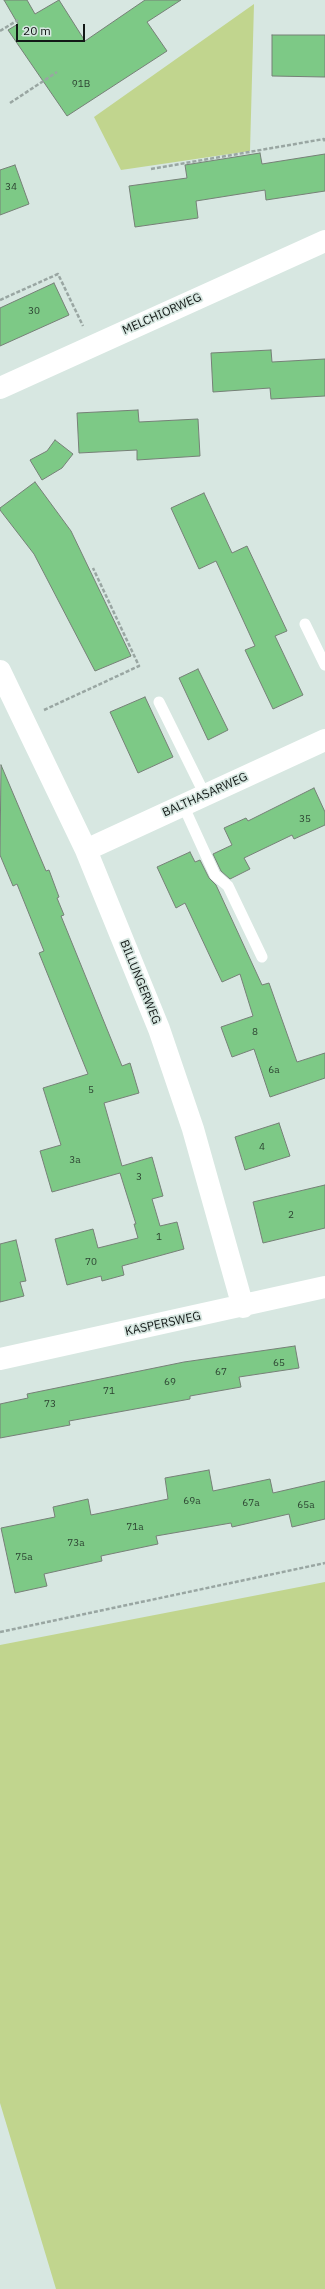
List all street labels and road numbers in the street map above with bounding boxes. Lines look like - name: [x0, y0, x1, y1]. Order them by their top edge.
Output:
- street label: MELCHIORWEG: [120, 290, 204, 338]
- street label: BALTHASARWEG: [160, 770, 250, 820]
- street label: BILLUNGERWEG: [116, 938, 164, 1026]
- street label: KASPERSWEG: [124, 1309, 202, 1339]

